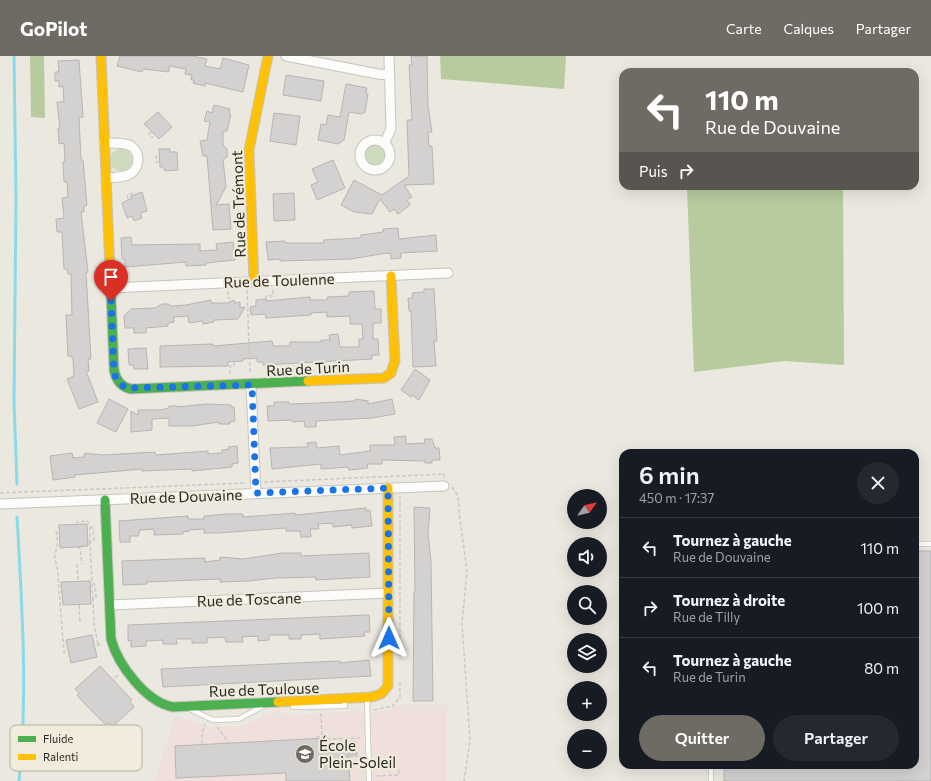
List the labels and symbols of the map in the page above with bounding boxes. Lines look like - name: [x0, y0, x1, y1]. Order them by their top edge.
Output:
- street label: Rue de Trémont: [227, 150, 249, 258]
- pin: [94, 260, 128, 301]
- street label: Rue de Toulenne: [223, 269, 335, 291]
- street label: Rue de Turin: [266, 357, 350, 379]
- street label: Rue de Douvaine: [129, 485, 243, 507]
- north arrow: [567, 489, 607, 529]
- street label: Rue de Toscane: [196, 588, 302, 610]
- position arrow: [368, 617, 410, 659]
- street label: Rue de Toulouse: [209, 678, 319, 700]
- legend: [10, 725, 142, 771]
- text: Fluide: [43, 732, 73, 745]
- place label: École Plein-Soleil: [319, 735, 396, 771]
- school or university icon: École Plein-Soleil: [294, 743, 316, 765]
- text: Ralenti: [43, 750, 79, 763]

